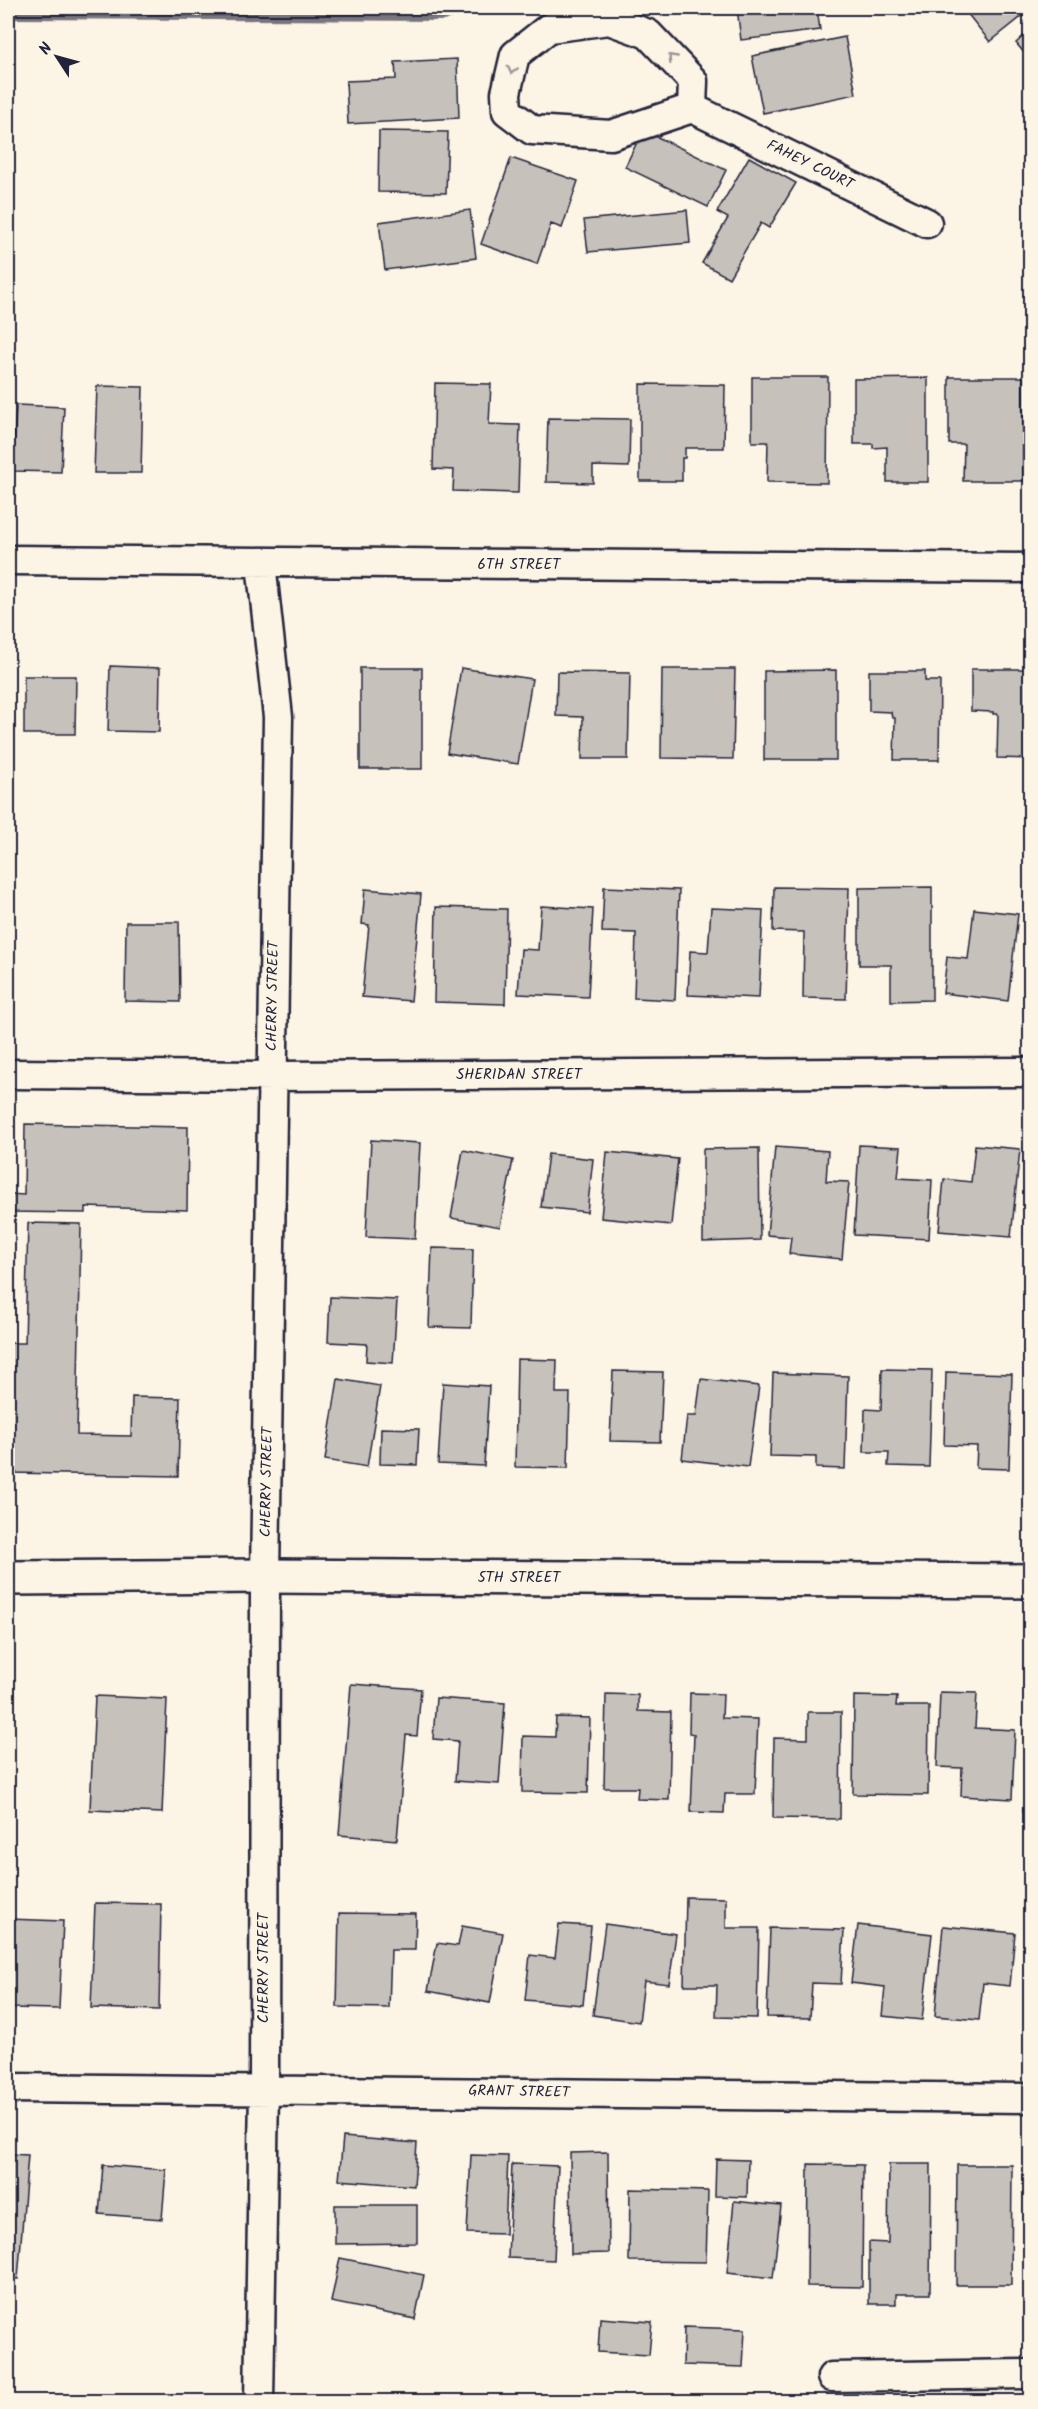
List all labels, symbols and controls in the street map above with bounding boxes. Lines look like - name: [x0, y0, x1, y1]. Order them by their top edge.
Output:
- north arrow: [27, 27, 87, 87]
- text: N: [33, 38, 59, 61]
- one-way arrow: [668, 55, 679, 65]
- one-way arrow: [506, 65, 519, 75]
- street label: FAHEY COURT: [762, 134, 859, 197]
- street label: 6TH STREET: [478, 553, 562, 577]
- street label: CHERRY STREET: [260, 939, 286, 1051]
- street label: SHERIDAN STREET: [456, 1063, 584, 1087]
- street label: CHERRY STREET: [254, 1425, 280, 1537]
- street label: 5TH STREET: [478, 1566, 562, 1590]
- street label: CHERRY STREET: [252, 1911, 276, 2023]
- street label: GRANT STREET: [468, 2079, 572, 2105]

